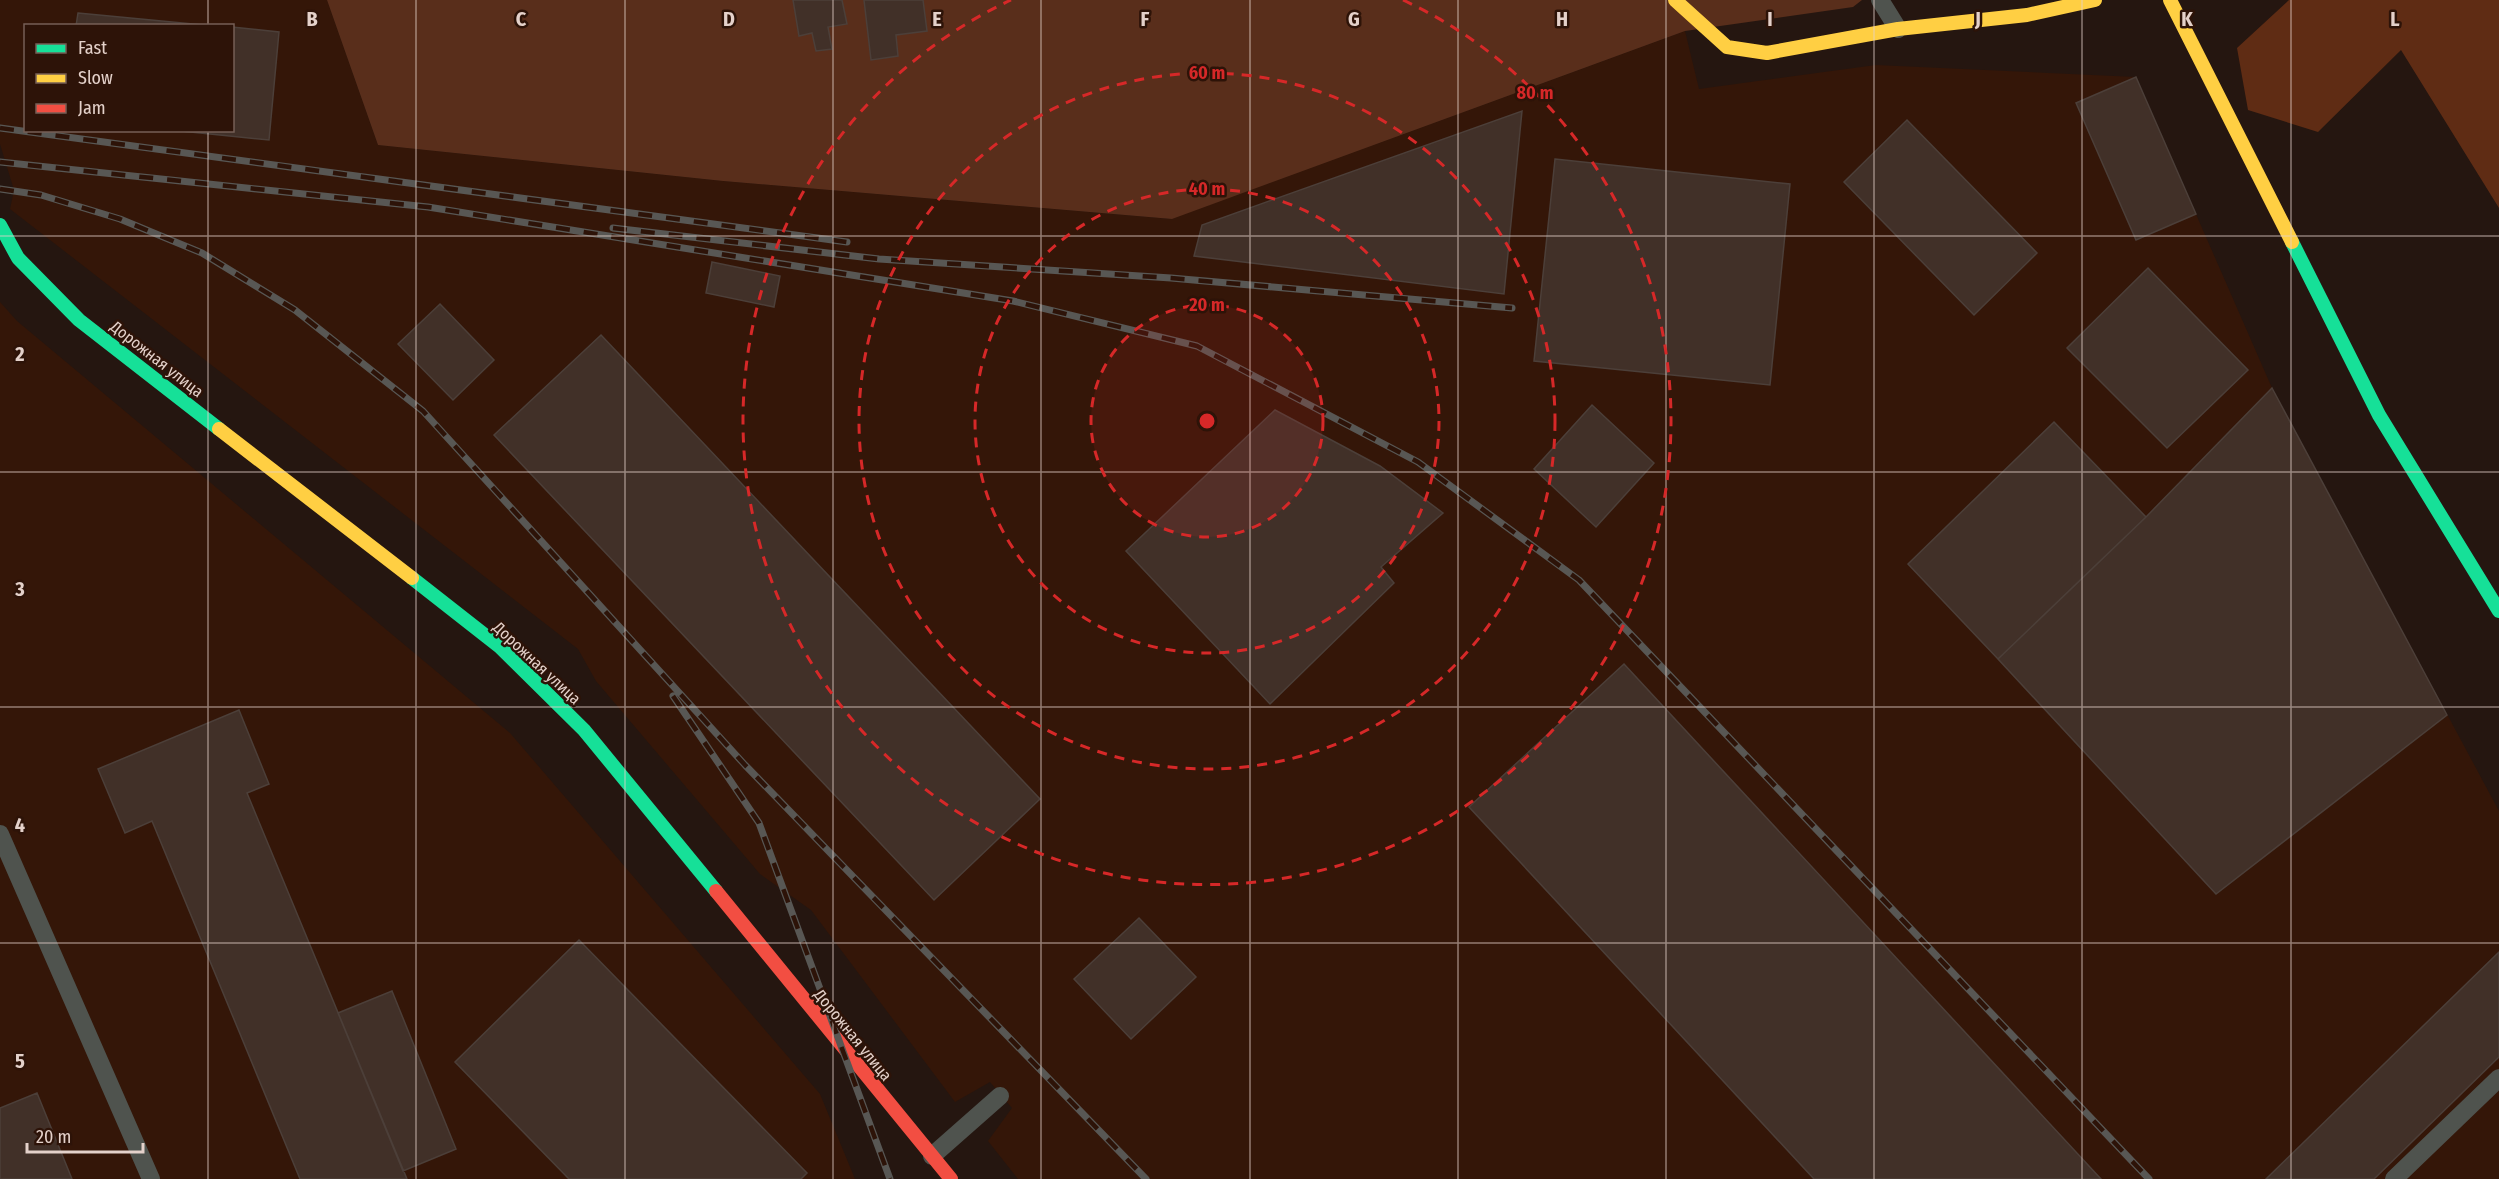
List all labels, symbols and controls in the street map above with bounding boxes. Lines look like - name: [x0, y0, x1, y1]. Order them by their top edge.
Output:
- text: B: [306, 7, 318, 31]
- text: C: [516, 7, 527, 31]
- text: D: [723, 7, 735, 31]
- text: E: [932, 7, 942, 31]
- text: F: [1141, 7, 1150, 31]
- text: G: [1348, 7, 1360, 31]
- text: H: [1556, 7, 1568, 31]
- text: I: [1767, 7, 1773, 31]
- text: J: [1974, 7, 1981, 31]
- text: K: [2181, 7, 2193, 31]
- text: L: [2390, 7, 2400, 31]
- legend: [24, 24, 234, 132]
- text: Fast: [78, 37, 107, 59]
- text: 60 m: [1189, 62, 1225, 84]
- text: Slow: [78, 67, 113, 89]
- text: 80 m: [1517, 82, 1553, 104]
- text: Jam: [78, 97, 106, 119]
- text: 40 m: [1189, 178, 1225, 200]
- text: 20 m: [1188, 294, 1225, 316]
- street label: Дорожная улица: [106, 316, 207, 401]
- text: 2: [14, 342, 25, 366]
- centre of rings: [1197, 411, 1217, 431]
- text: 3: [14, 577, 25, 601]
- street label: Дорожная улица: [489, 617, 585, 708]
- text: 4: [15, 813, 25, 837]
- street label: Дорожная улица: [810, 985, 896, 1085]
- text: 5: [15, 1049, 25, 1073]
- scale bar: [27, 1116, 142, 1154]
- text: 20 m: [36, 1126, 71, 1148]

